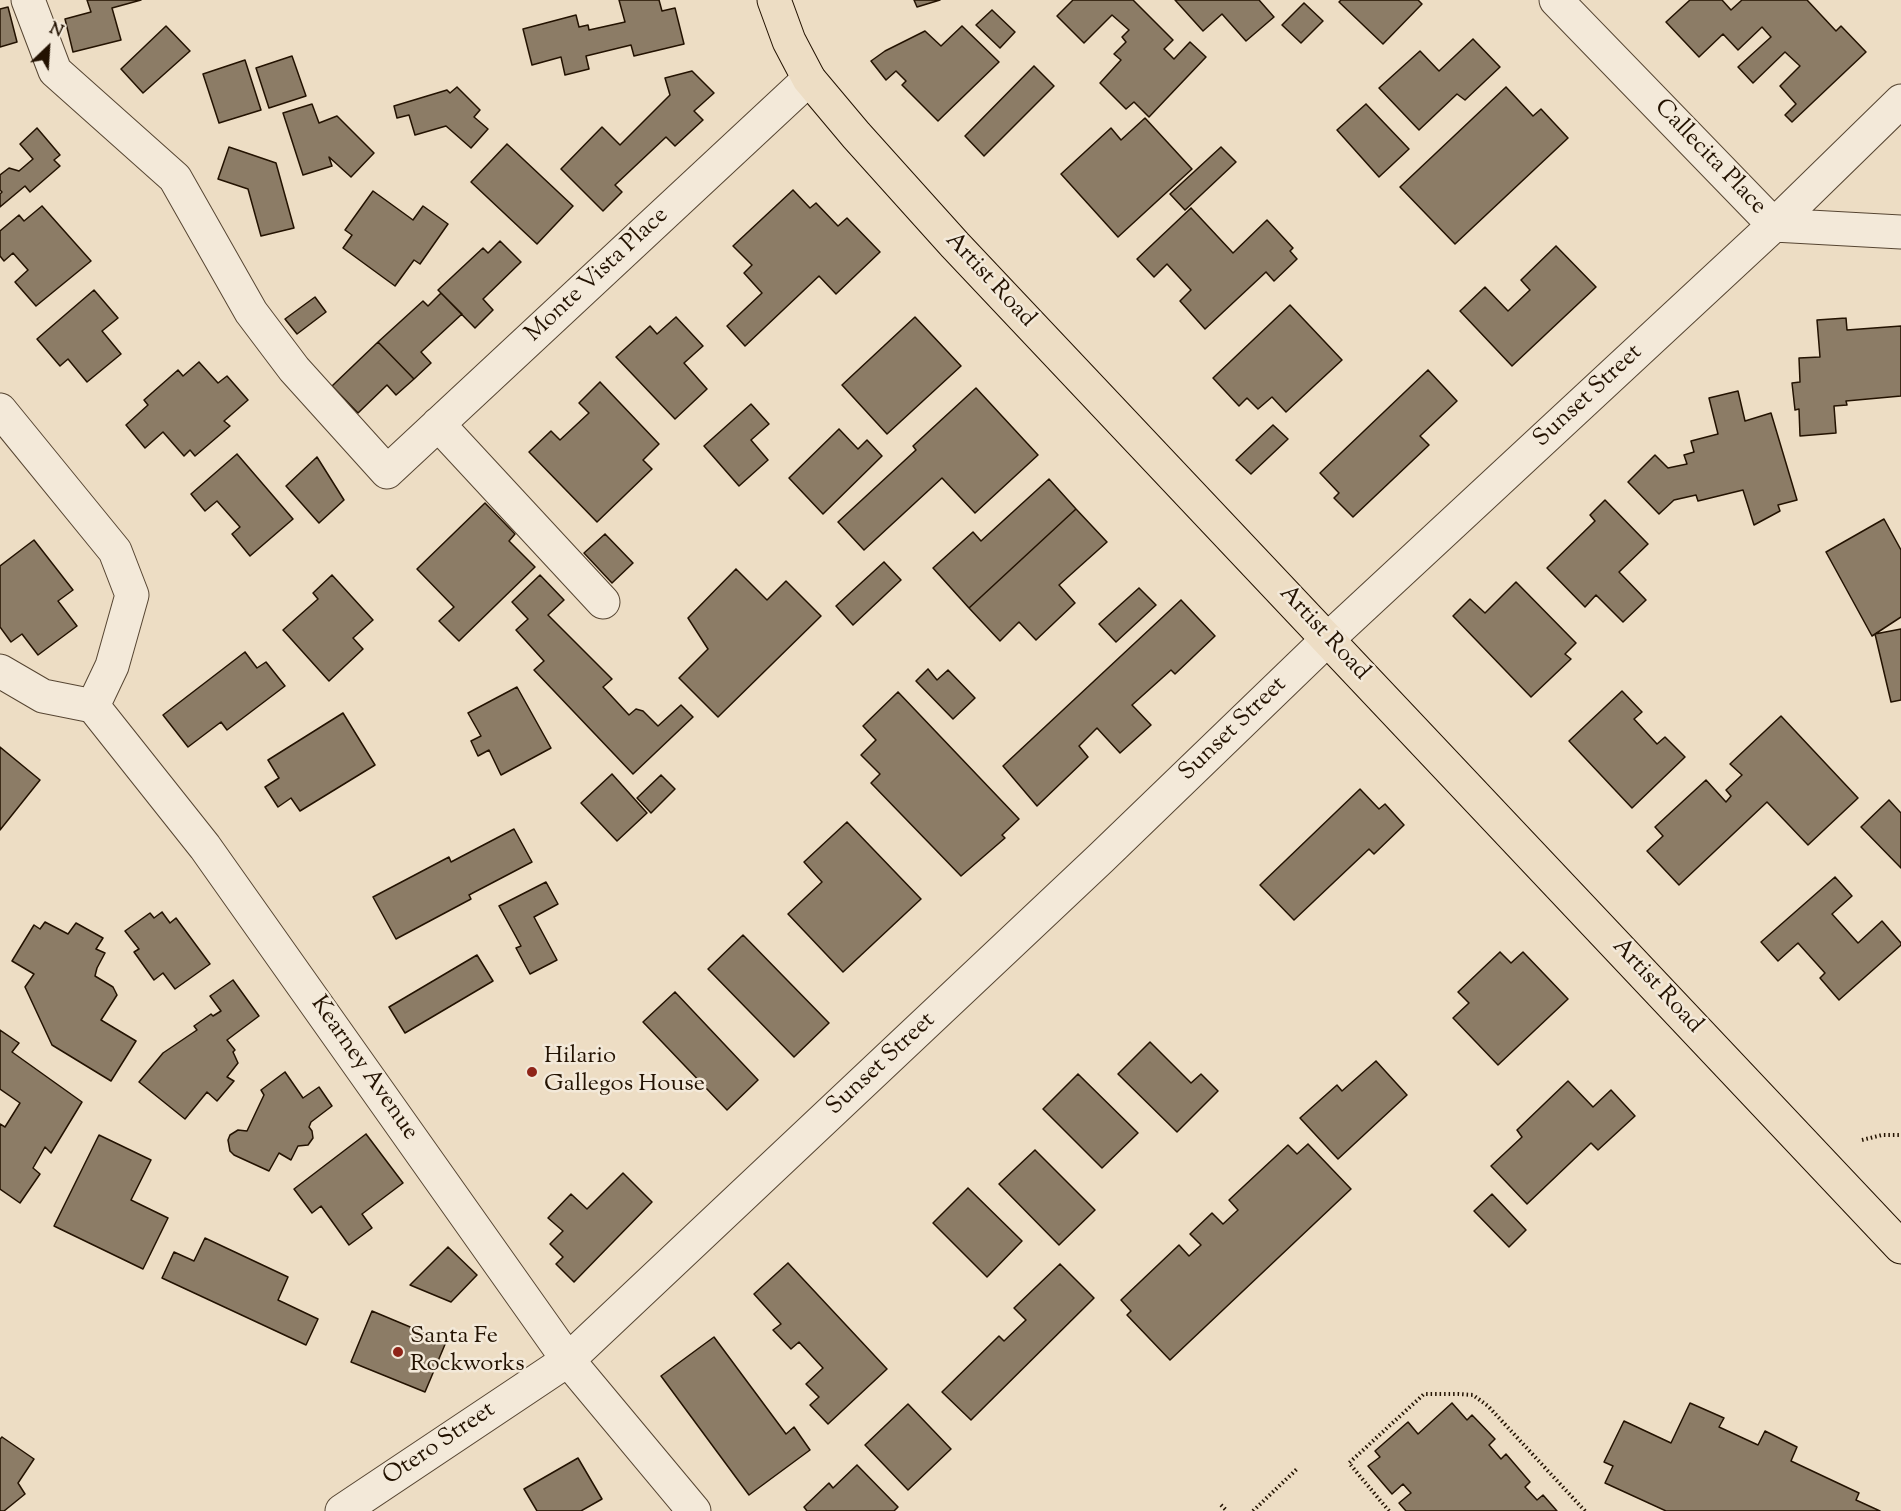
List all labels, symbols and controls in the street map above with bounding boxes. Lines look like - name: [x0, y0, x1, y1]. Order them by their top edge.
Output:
- north arrow: [18, 18, 78, 78]
- text: N: [45, 18, 66, 44]
- street label: Callecita Place: [1647, 94, 1771, 222]
- street label: Monte Vista Place: [521, 202, 675, 350]
- street label: Artist Road: [938, 227, 1040, 335]
- street label: Sunset Street: [1529, 339, 1649, 455]
- street label: Artist Road: [1272, 580, 1374, 688]
- street label: Sunset Street: [1174, 672, 1294, 788]
- street label: Artist Road: [1605, 933, 1707, 1041]
- street label: Kearney Avenue: [303, 991, 423, 1147]
- street label: Sunset Street: [822, 1007, 942, 1123]
- place label: Hilario Gallegos House: [544, 1044, 705, 1100]
- marker: Hilario Gallegos House: [525, 1065, 539, 1079]
- place label: Santa Fe Rockworks: [410, 1324, 525, 1380]
- marker: Santa Fe Rockworks: [391, 1345, 405, 1359]
- street label: Otero Street: [378, 1397, 502, 1493]

